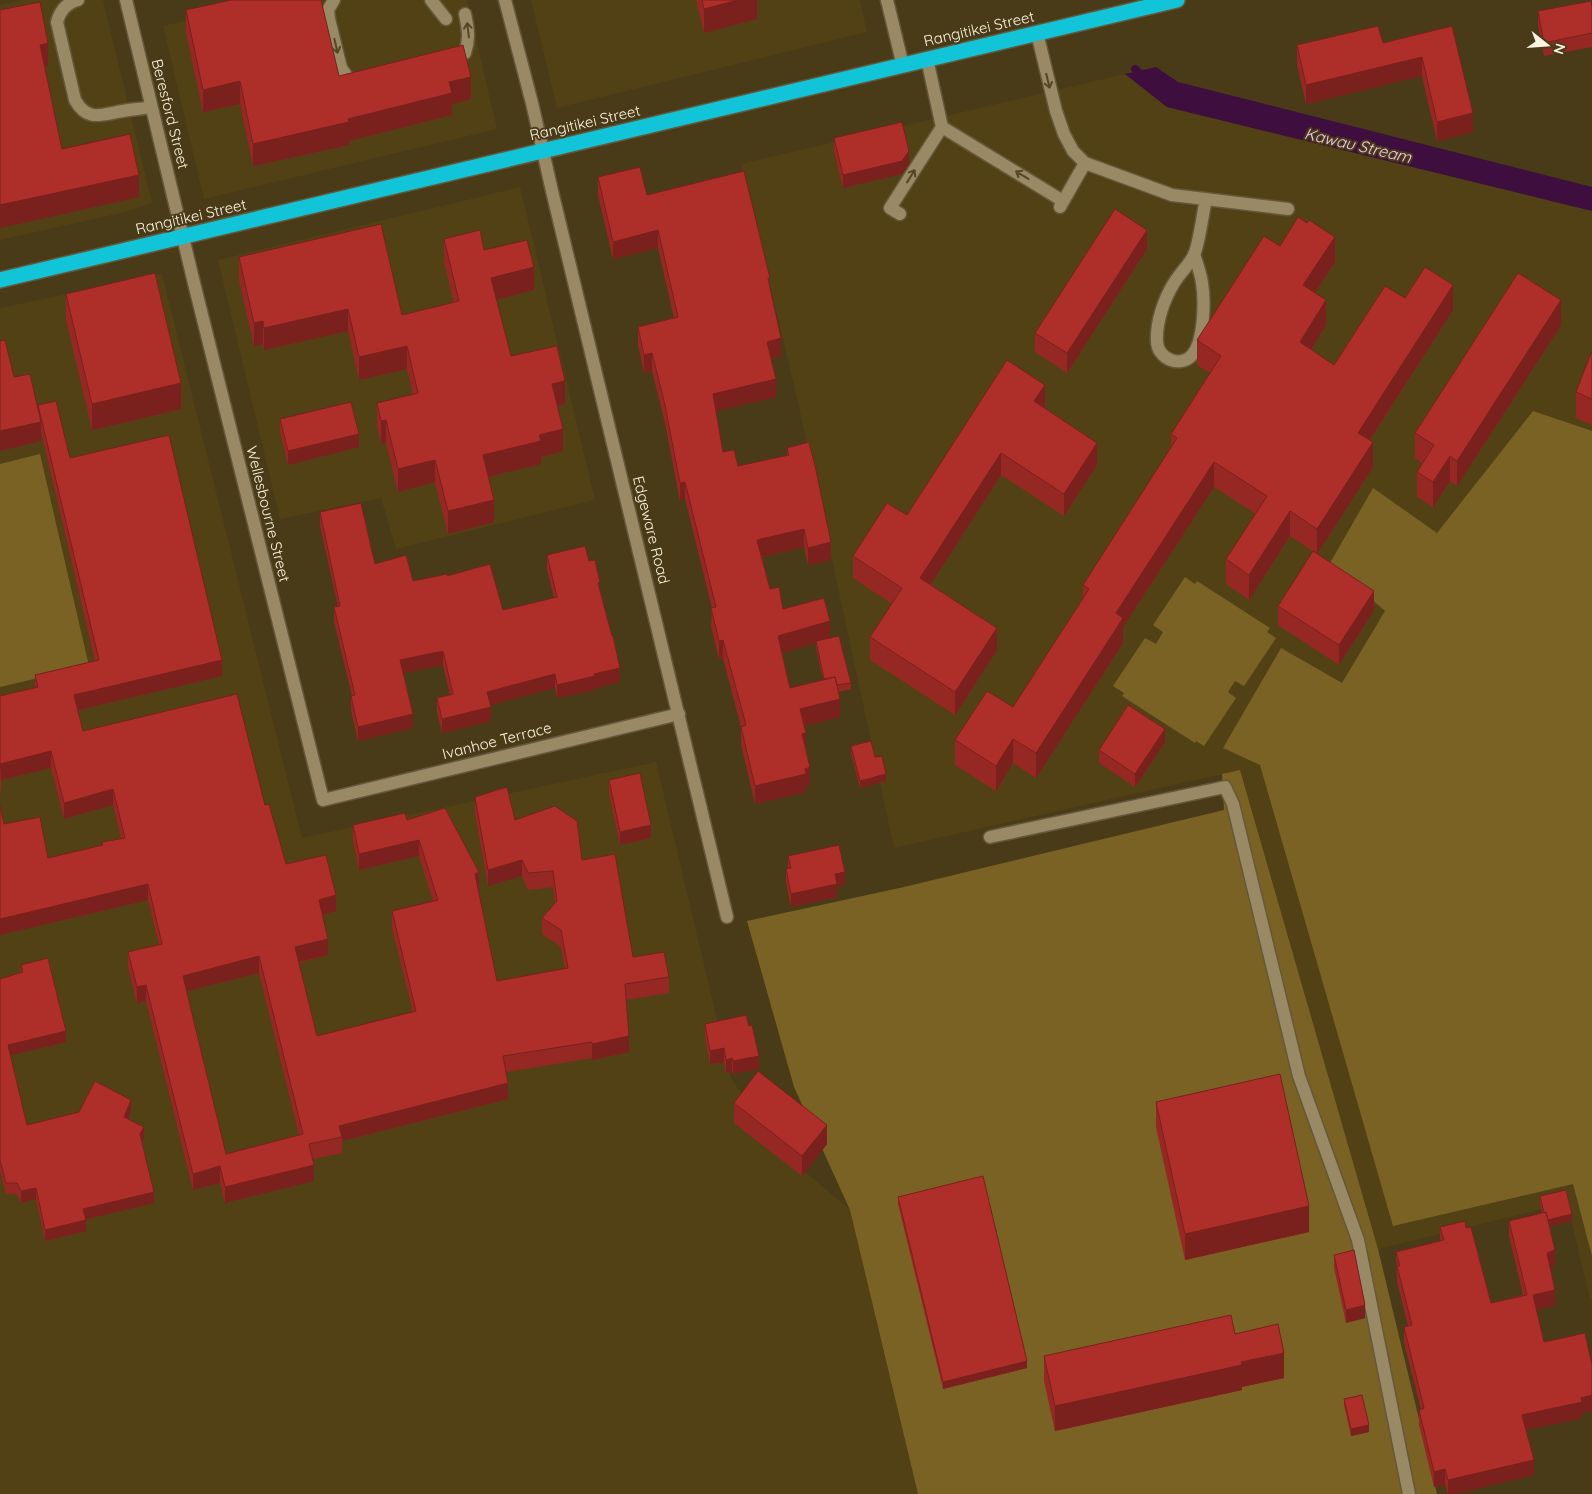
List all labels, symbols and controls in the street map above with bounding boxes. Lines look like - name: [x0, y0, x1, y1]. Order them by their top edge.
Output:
- street label: Rangitikei Street: [922, 7, 1036, 51]
- north arrow: [1522, 20, 1572, 70]
- one-way arrow: [463, 22, 473, 38]
- one-way arrow: [332, 38, 341, 54]
- text: N: [1549, 41, 1570, 56]
- street label: Beresford Street: [148, 57, 193, 171]
- one-way arrow: [1044, 72, 1053, 88]
- street label: Rangitikei Street: [528, 101, 642, 145]
- water label: Kawau Stream: [1303, 123, 1414, 167]
- one-way arrow: [905, 169, 916, 183]
- one-way arrow: [1015, 170, 1029, 180]
- street label: Rangitikei Street: [134, 195, 248, 239]
- street label: Wellesbourne Street: [242, 444, 295, 584]
- street label: Edgeware Road: [629, 474, 674, 586]
- street label: Ivanhoe Terrace: [440, 718, 554, 763]

